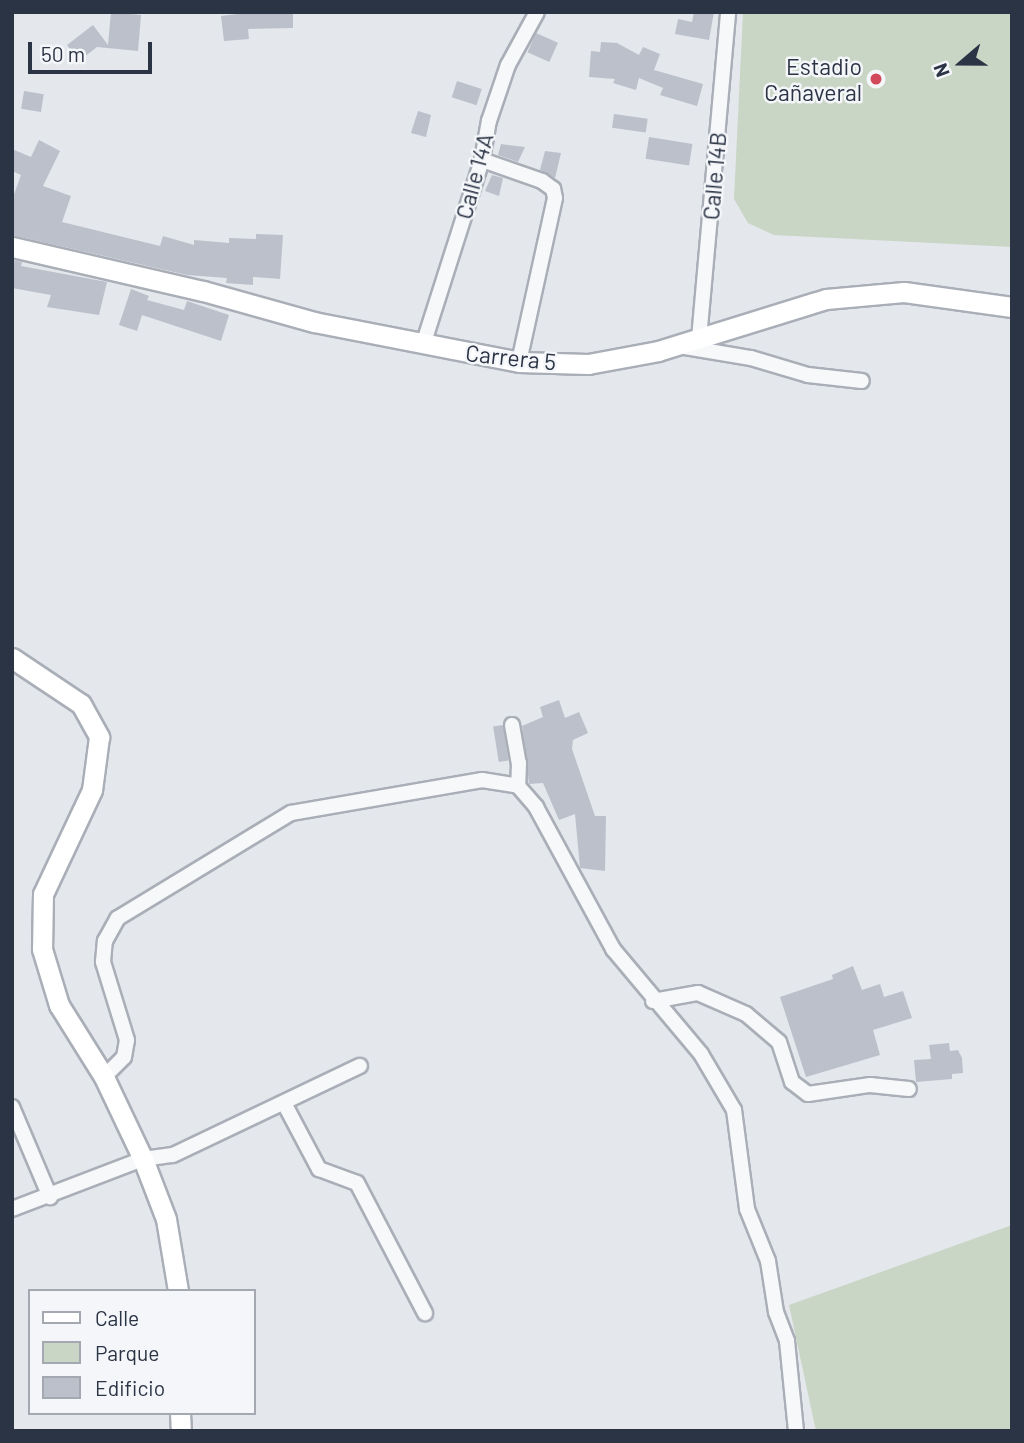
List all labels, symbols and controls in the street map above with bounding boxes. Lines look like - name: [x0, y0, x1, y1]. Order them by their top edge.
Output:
- scale bar: [32, 28, 156, 72]
- north arrow: [926, 28, 996, 98]
- text: 50 m: [41, 41, 85, 66]
- place label: Estadio Cañaveral: [764, 52, 862, 106]
- text: N: [928, 60, 954, 80]
- marker: Estadio Cañaveral: [868, 71, 884, 87]
- street label: Calle 14A: [449, 130, 499, 222]
- street label: Calle 14B: [696, 131, 732, 221]
- street label: Carrera 5: [464, 339, 558, 375]
- legend: [28, 1289, 256, 1415]
- text: Calle: [95, 1305, 139, 1330]
- text: Parque: [95, 1340, 160, 1365]
- text: Edificio: [95, 1375, 165, 1400]

